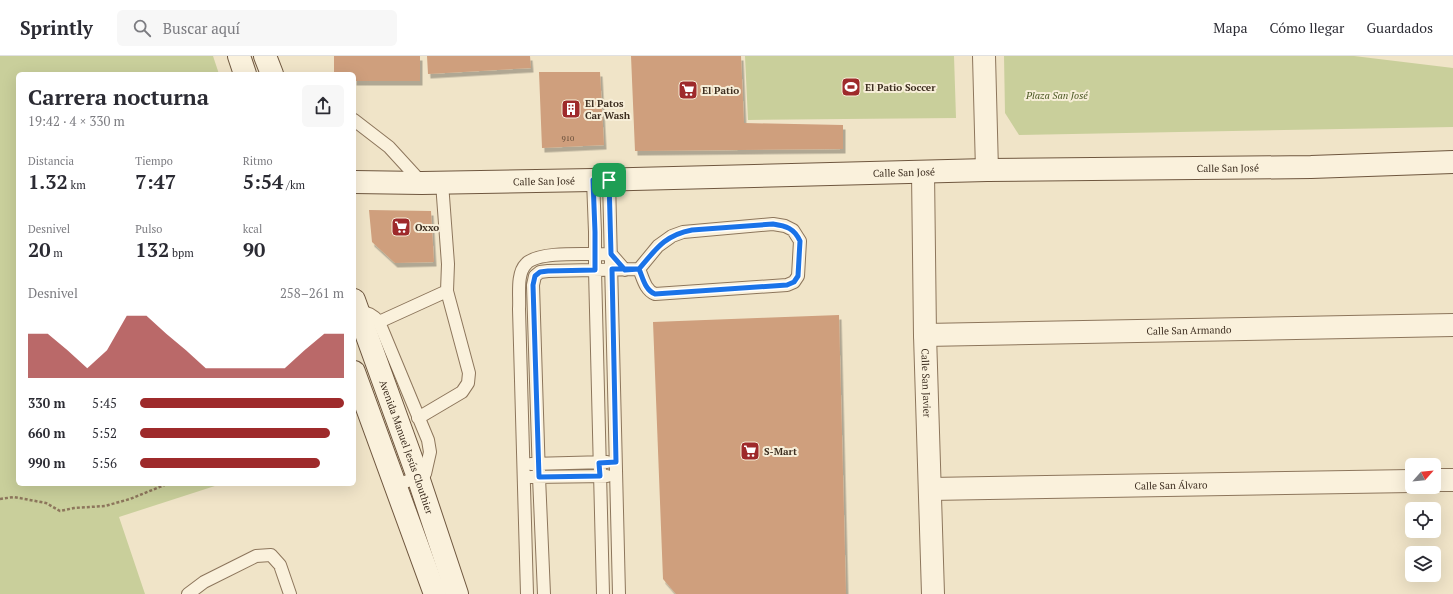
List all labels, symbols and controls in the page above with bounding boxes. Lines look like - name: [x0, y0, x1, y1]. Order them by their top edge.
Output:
- search box: [117, 10, 397, 46]
- text: Sprintly: [20, 15, 93, 40]
- icon: search: [131, 17, 153, 39]
- text: Buscar aquí: [163, 18, 240, 38]
- text: Mapa: [1213, 18, 1248, 37]
- text: Cómo llegar: [1270, 18, 1344, 37]
- text: Guardados: [1366, 18, 1433, 37]
- sports icon: El Patio Soccer: [840, 76, 862, 98]
- supermarket icon: El Patio: [677, 79, 699, 101]
- place label: El Patio Soccer: [865, 81, 936, 94]
- text: Carrera nocturna: [28, 82, 209, 111]
- place label: El Patio: [702, 84, 739, 97]
- button: share: [302, 85, 344, 127]
- park label: Plaza San José: [1025, 89, 1088, 102]
- place label: El Patos Car Wash: [585, 97, 631, 122]
- building icon: El Patos Car Wash: [560, 98, 582, 120]
- text: 19:42 · 4 × 330 m: [28, 112, 125, 130]
- house number: 910: [562, 133, 574, 143]
- text: Distancia: [28, 154, 74, 168]
- text: Tiempo: [135, 154, 173, 168]
- text: Ritmo: [243, 154, 273, 168]
- street label: Calle San José: [1197, 161, 1259, 175]
- pin: [592, 163, 626, 197]
- street label: Calle San José: [873, 165, 935, 179]
- text: 1.32: [28, 168, 68, 195]
- text: 7:47: [135, 168, 176, 195]
- text: 5:54: [243, 168, 283, 195]
- icon: arrive: [598, 169, 620, 191]
- street label: Calle San José: [513, 174, 575, 188]
- text: km: [68, 178, 86, 192]
- text: /km: [283, 178, 305, 192]
- supermarket icon: Oxxo: [390, 216, 412, 238]
- place label: Oxxo: [415, 221, 439, 234]
- text: Desnivel: [28, 222, 70, 236]
- text: Pulso: [135, 222, 162, 236]
- text: kcal: [243, 222, 262, 236]
- text: 20: [28, 236, 51, 263]
- text: 132: [135, 236, 169, 263]
- text: 90: [243, 236, 265, 263]
- text: m: [51, 246, 63, 260]
- text: bpm: [169, 246, 194, 260]
- text: Desnivel: [28, 284, 78, 302]
- text: 258–261 m: [280, 284, 344, 302]
- street label: Calle San Armando: [1146, 323, 1232, 337]
- street label: Calle San Javier: [919, 348, 934, 418]
- street label: Avenida Manuel Jesús Clouthier: [377, 378, 436, 516]
- text: 330 m: [28, 394, 66, 412]
- text: 5:45: [92, 394, 117, 412]
- text: 660 m: [28, 424, 66, 442]
- text: 5:52: [92, 424, 117, 442]
- supermarket icon: S-Mart: [739, 440, 761, 462]
- place label: S-Mart: [764, 445, 797, 458]
- text: 990 m: [28, 454, 66, 472]
- text: 5:56: [92, 454, 117, 472]
- north arrow: [1405, 458, 1441, 494]
- map controls: [1405, 458, 1441, 582]
- street label: Calle San Álvaro: [1134, 478, 1208, 492]
- button: locate: [1405, 502, 1441, 538]
- button: layers: [1405, 546, 1441, 582]

